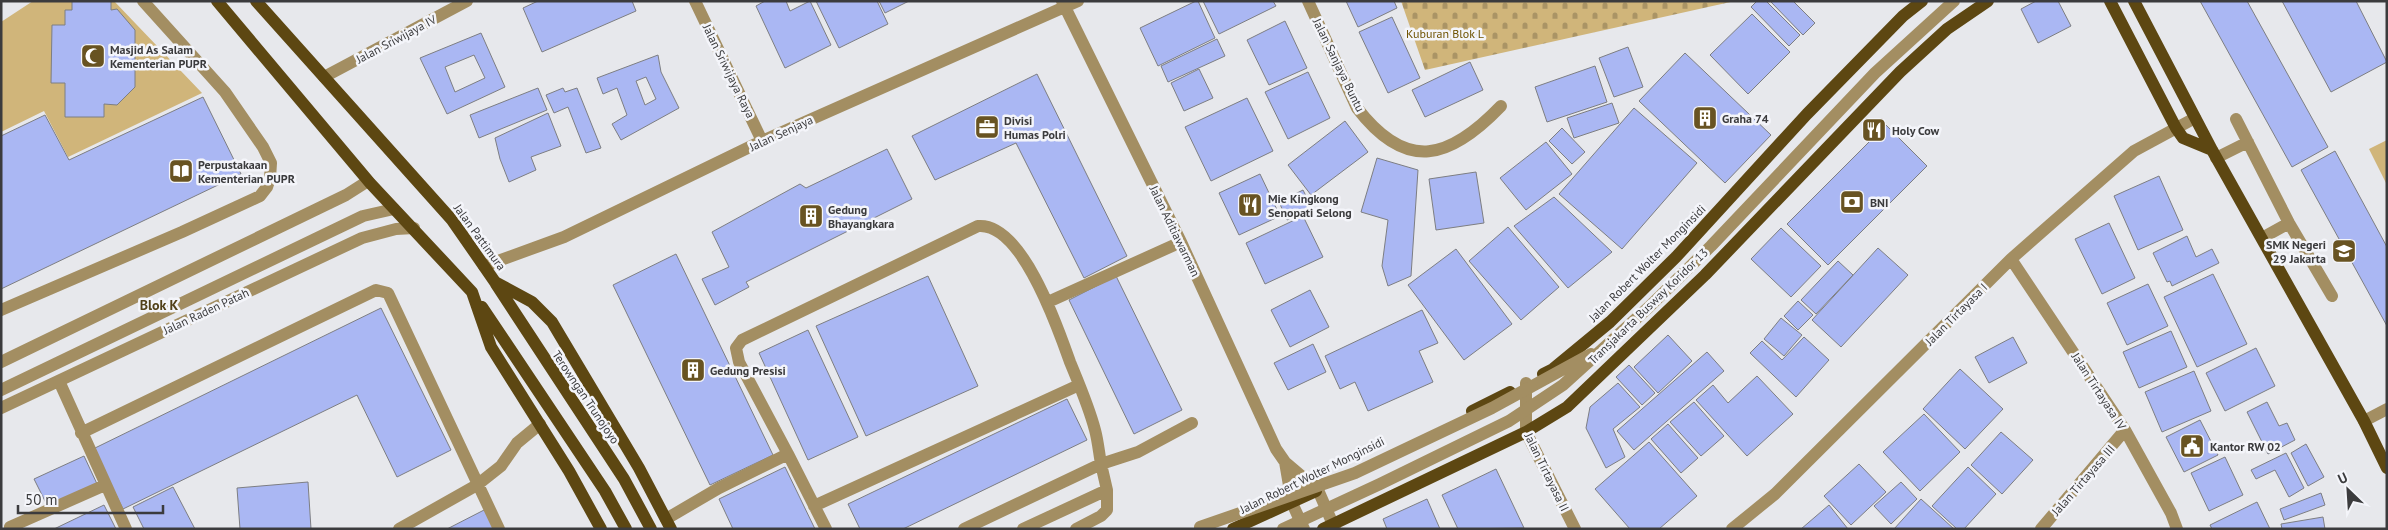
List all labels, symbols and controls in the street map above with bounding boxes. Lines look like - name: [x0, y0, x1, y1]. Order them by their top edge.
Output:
- street label: Jalan Sriwijaya IV: [352, 11, 439, 67]
- street label: Jalan Sanjaya Buntu: [1309, 15, 1368, 114]
- street label: Jalan Sriwijaya Raya: [699, 21, 758, 121]
- park label: Kuburan Blok L: [1406, 26, 1484, 41]
- place label: Masjid As Salam Kementerian PUPR: [110, 42, 208, 71]
- mosque icon: Masjid As Salam Kementerian PUPR: [80, 43, 106, 69]
- building icon: Graha 74: [1692, 105, 1718, 131]
- place label: Graha 74: [1722, 111, 1769, 126]
- street label: Jalan Senjaya: [746, 112, 815, 155]
- place label: Divisi Humas Polri: [1004, 113, 1066, 142]
- office icon: Divisi Humas Polri: [974, 114, 1000, 140]
- restaurant icon: Holy Cow: [1861, 117, 1887, 143]
- place label: Holy Cow: [1892, 123, 1940, 138]
- place label: Perpustakaan Kementerian PUPR: [198, 157, 296, 186]
- library icon: Perpustakaan Kementerian PUPR: [168, 158, 194, 184]
- street label: Jalan Aditiawarman: [1146, 182, 1204, 279]
- bank icon: BNI: [1839, 189, 1865, 215]
- place label: Mie Kingkong Senopati Selong: [1268, 191, 1352, 220]
- restaurant icon: Mie Kingkong Senopati Selong: [1237, 192, 1263, 218]
- place label: BNI: [1870, 195, 1888, 210]
- street label: Jalan Pattimura: [450, 200, 509, 273]
- street label: Jalan Robert Wolter Monginsidi: [1585, 201, 1709, 325]
- place label: Gedung Bhayangkara: [828, 202, 894, 231]
- building icon: Gedung Bhayangkara: [798, 203, 824, 229]
- place label: SMK Negeri 29 Jakarta: [2266, 237, 2326, 266]
- school or university icon: SMK Negeri 29 Jakarta: [2331, 238, 2357, 264]
- street label: Transjakarta Busway Koridor 13: [1585, 245, 1711, 367]
- street label: Jalan Tirtayasa I: [1921, 280, 1990, 349]
- street label: Jalan Raden Patah: [160, 285, 251, 338]
- district label: Blok K: [140, 296, 179, 314]
- street label: Terowngan Trunojoyo: [549, 348, 623, 446]
- street label: Jalan Tirtayasa IV: [2068, 349, 2130, 432]
- building icon: Gedung Presisi: [680, 357, 706, 383]
- place label: Gedung Presisi: [710, 363, 786, 378]
- street label: Jalan Tirtayasa II: [1521, 429, 1572, 514]
- street label: Jalan Robert Wolter Monginsidi: [1236, 433, 1387, 517]
- public building icon: Kantor RW 02: [2179, 433, 2205, 459]
- place label: Kantor RW 02: [2210, 439, 2281, 454]
- street label: Jalan Tirtayasa III: [2048, 442, 2118, 519]
- north arrow: [2323, 465, 2373, 515]
- text: U: [2335, 468, 2350, 488]
- scale bar: [18, 482, 162, 514]
- text: 50 m: [25, 490, 58, 509]

